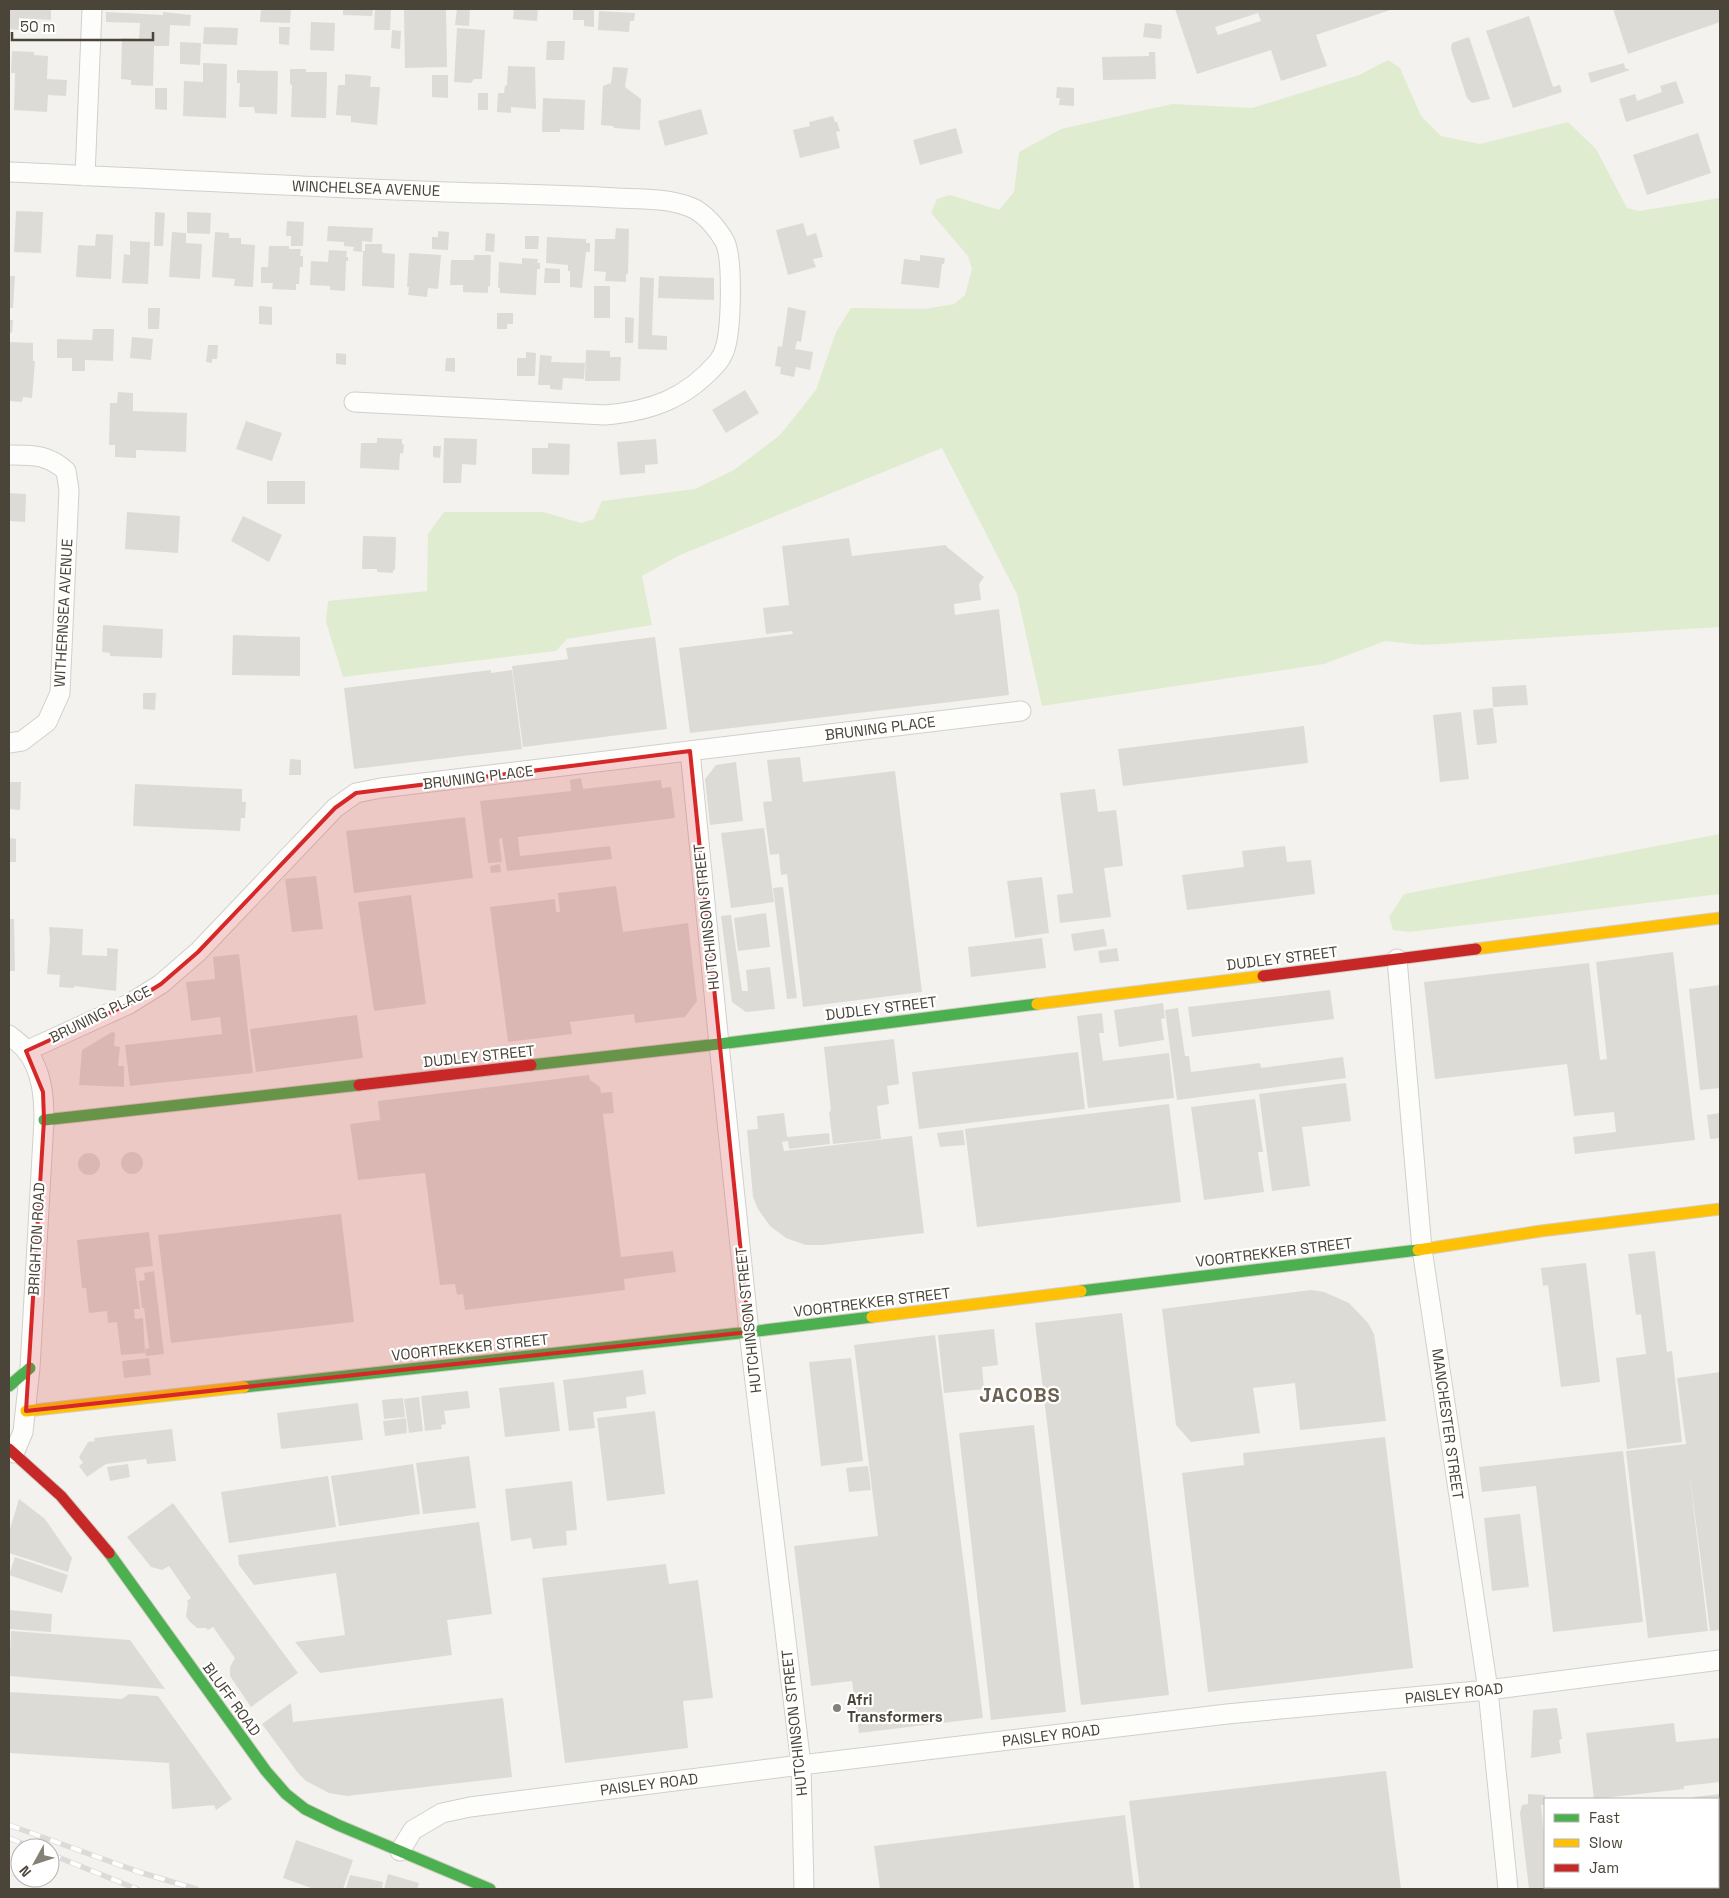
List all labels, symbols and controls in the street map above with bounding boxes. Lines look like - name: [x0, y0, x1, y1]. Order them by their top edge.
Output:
- scale bar: [12, 10, 154, 42]
- text: 50 m: [20, 17, 55, 36]
- street label: WINCHELSEA AVENUE: [292, 176, 440, 200]
- street label: WITHERNSEA AVENUE: [50, 538, 76, 688]
- street label: BRUNING PLACE: [824, 712, 936, 744]
- street label: BRUNING PLACE: [422, 761, 534, 793]
- street label: HUTCHINSON STREET: [689, 843, 723, 991]
- street label: DUDLEY STREET: [1225, 942, 1339, 974]
- street label: BRUNING PLACE: [46, 981, 154, 1047]
- street label: DUDLEY STREET: [824, 992, 938, 1024]
- street label: DUDLEY STREET: [422, 1041, 536, 1071]
- street label: BRIGHTON ROAD: [24, 1182, 48, 1296]
- street label: VOORTREKKER STREET: [1194, 1233, 1354, 1271]
- street label: HUTCHINSON STREET: [731, 1246, 765, 1394]
- street label: VOORTREKKER STREET: [792, 1283, 952, 1321]
- street label: VOORTREKKER STREET: [390, 1329, 550, 1365]
- street label: MANCHESTER STREET: [1428, 1347, 1468, 1501]
- district label: JACOBS: [979, 1382, 1061, 1408]
- street label: HUTCHINSON STREET: [777, 1649, 811, 1797]
- street label: BLUFF ROAD: [199, 1658, 265, 1740]
- street label: PAISLEY ROAD: [1404, 1678, 1504, 1708]
- place label: Afri Transformers: [847, 1690, 943, 1726]
- marker: Afri Transformers: [831, 1702, 843, 1714]
- street label: PAISLEY ROAD: [1001, 1720, 1101, 1750]
- street label: PAISLEY ROAD: [599, 1769, 699, 1799]
- legend: [1544, 1798, 1719, 1888]
- text: Fast: [1589, 1808, 1620, 1827]
- text: Slow: [1589, 1833, 1623, 1852]
- north arrow: [10, 1838, 60, 1888]
- text: Jam: [1589, 1858, 1619, 1877]
- text: N: [15, 1862, 35, 1881]

